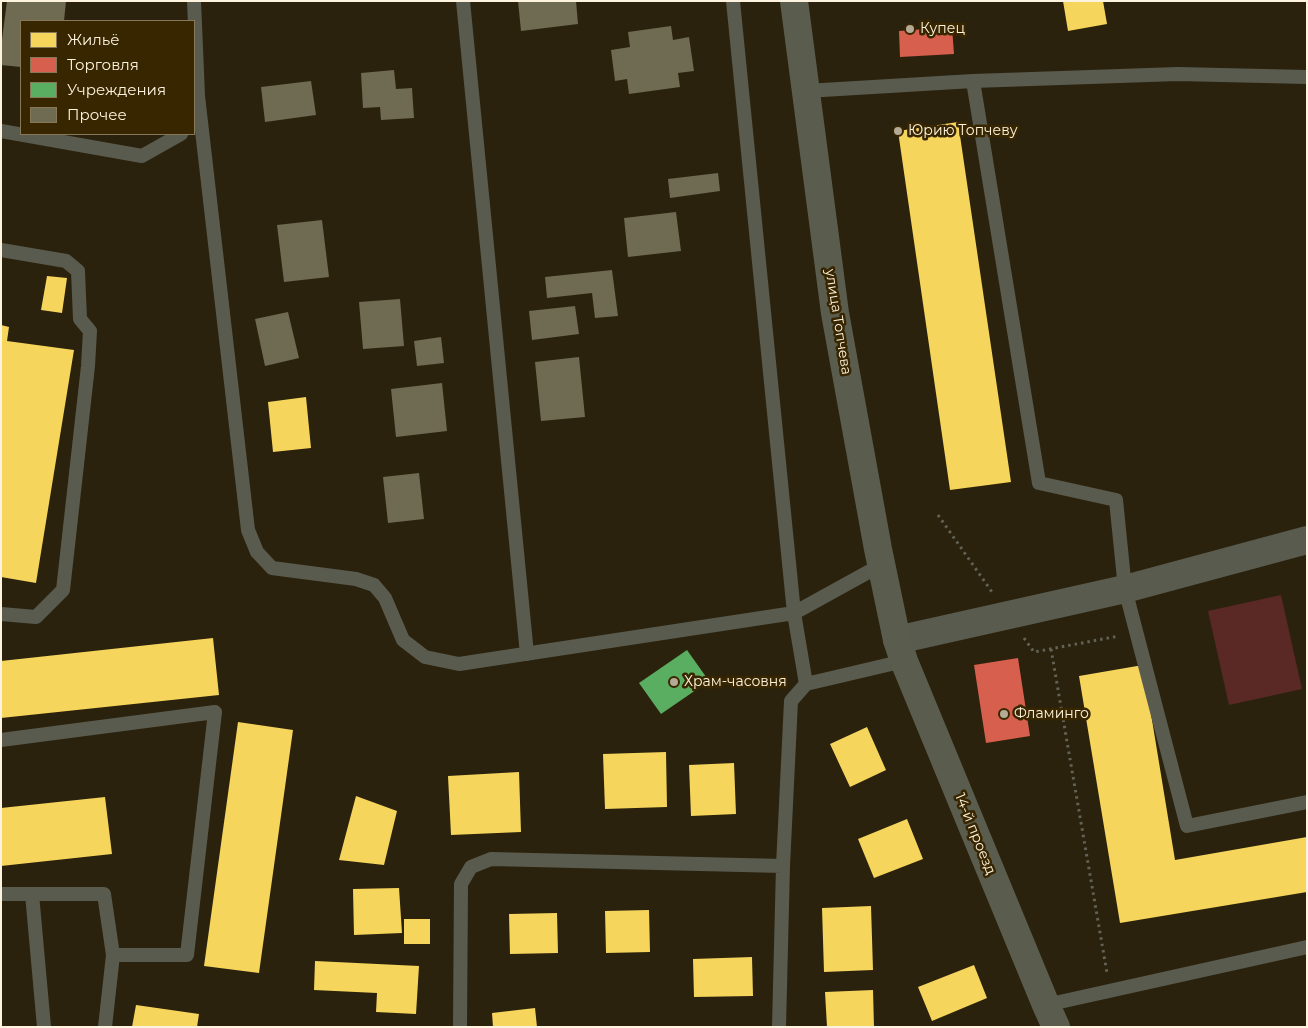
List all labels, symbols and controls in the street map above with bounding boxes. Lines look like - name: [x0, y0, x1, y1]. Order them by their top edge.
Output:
- legend: [20, 20, 195, 135]
- place label: Купец: [920, 21, 965, 37]
- marker: Купец: [904, 23, 916, 35]
- text: Жильё: [67, 30, 120, 49]
- text: Торговля: [67, 55, 139, 74]
- text: Учреждения: [67, 80, 166, 99]
- text: Прочее: [67, 105, 127, 124]
- place label: Юрию Топчеву: [908, 123, 1017, 139]
- marker: Юрию Топчеву: [892, 125, 904, 137]
- street label: улица Топчева: [821, 268, 855, 376]
- place label: Храм-часовня: [684, 674, 787, 690]
- marker: Храм-часовня: [668, 676, 680, 688]
- place label: Фламинго: [1014, 706, 1089, 722]
- marker: Фламинго: [998, 708, 1010, 720]
- street label: 14-й проезд: [951, 791, 999, 877]

